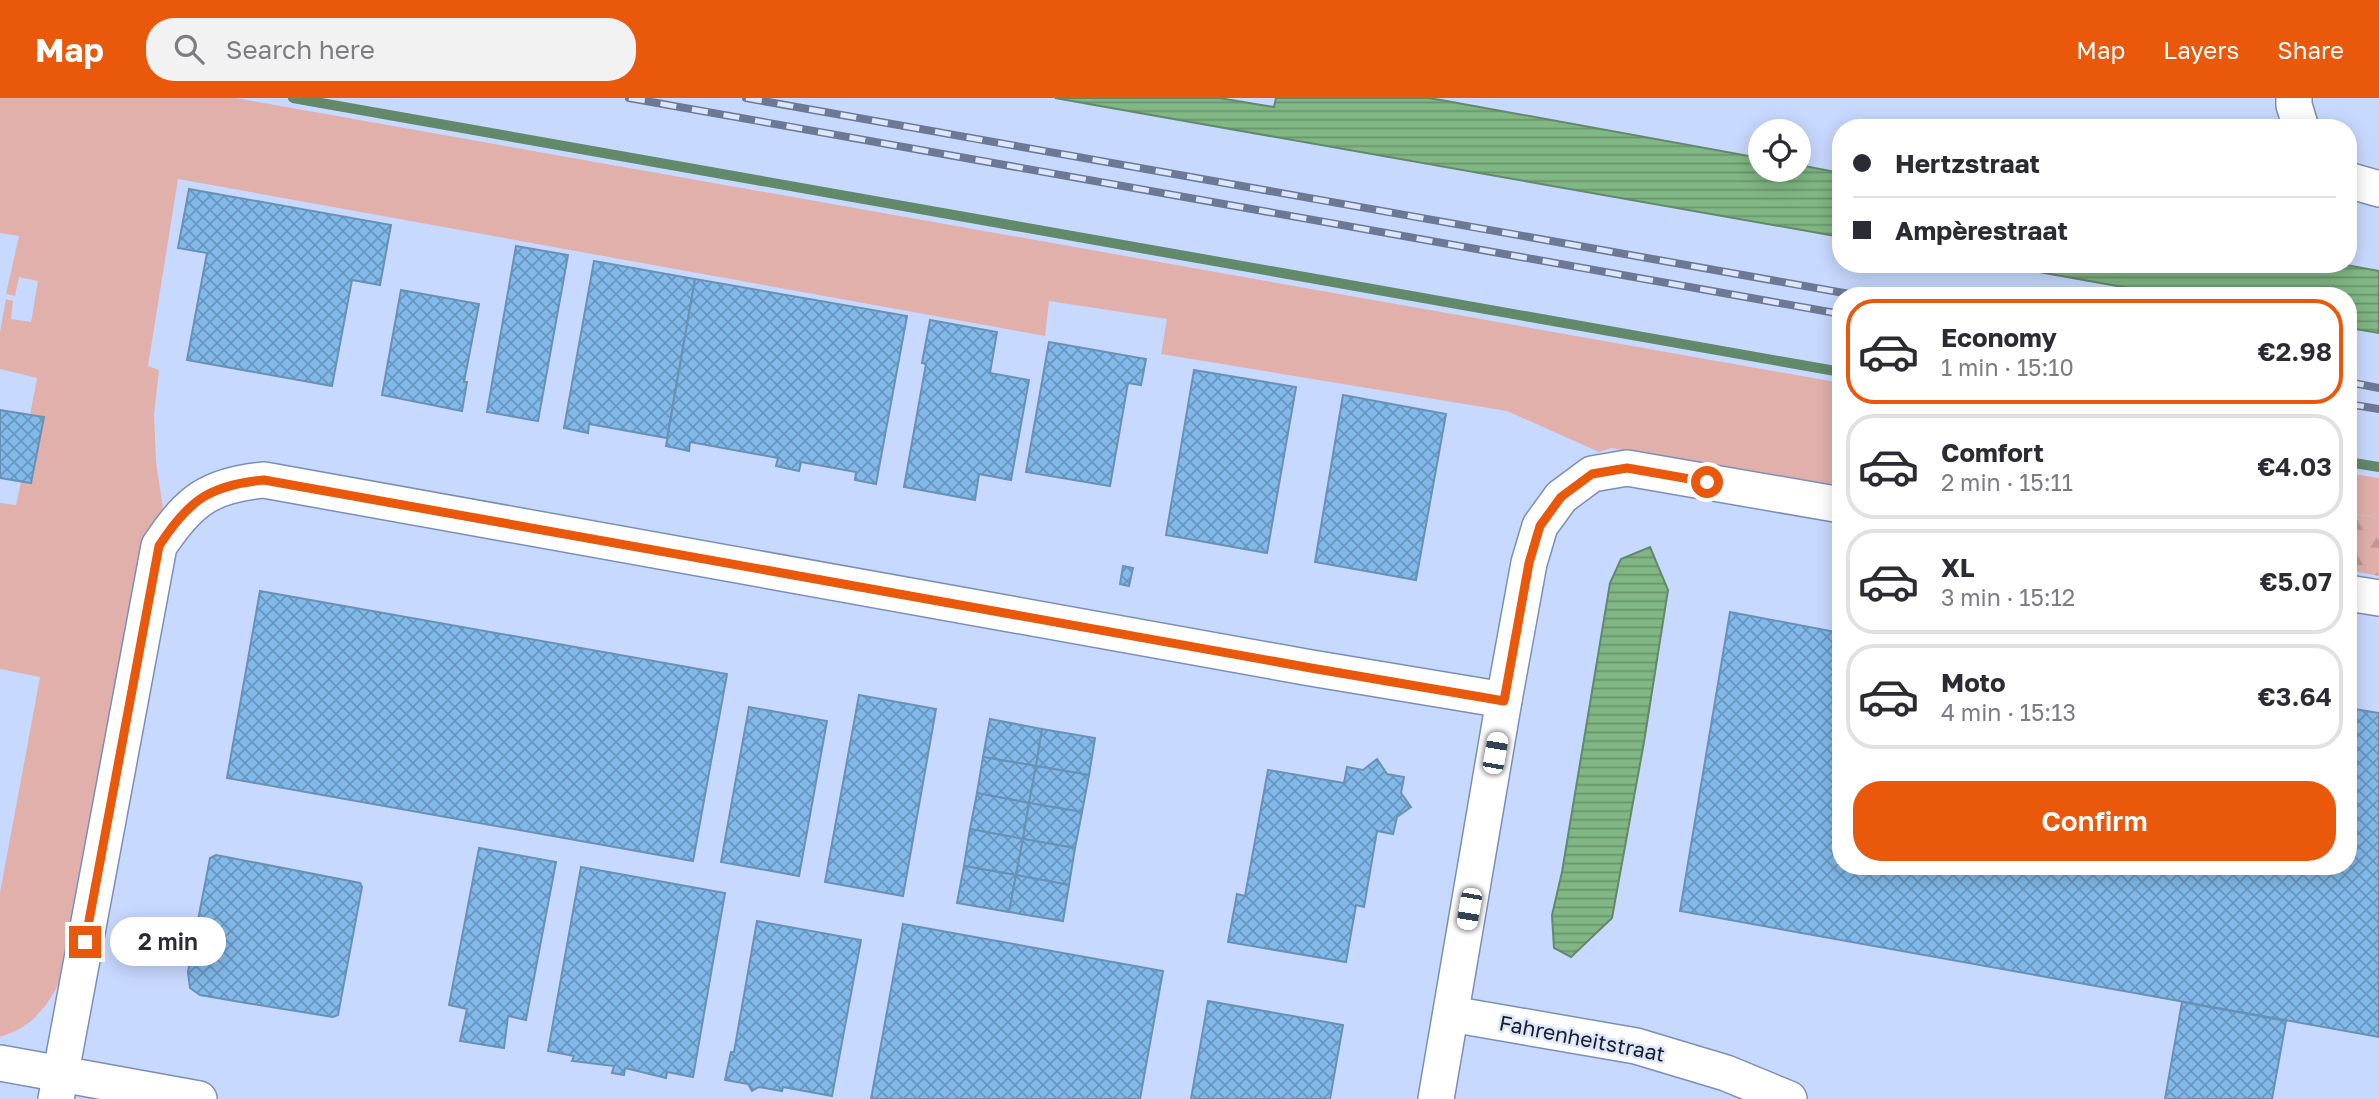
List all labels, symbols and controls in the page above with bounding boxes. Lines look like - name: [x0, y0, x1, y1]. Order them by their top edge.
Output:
- search box: [146, 18, 636, 81]
- text: Map: [35, 30, 104, 69]
- icon: search: [170, 30, 208, 68]
- text: Search here: [226, 34, 375, 65]
- text: Map: [2076, 35, 2125, 64]
- text: Layers: [2163, 35, 2239, 64]
- text: Share: [2277, 35, 2344, 64]
- map controls: [1748, 119, 1811, 182]
- button: locate: [1748, 119, 1811, 182]
- text: Hertzstraat: [1895, 148, 2040, 179]
- text: Ampèrestraat: [1895, 215, 2068, 246]
- icon: car: [1857, 320, 1920, 383]
- text: Economy: [1941, 322, 2057, 353]
- text: €2.98: [2258, 336, 2332, 367]
- text: 1 min · 15:10: [1941, 353, 2074, 381]
- icon: car: [1857, 435, 1920, 498]
- text: Comfort: [1941, 437, 2044, 468]
- text: €4.03: [2257, 451, 2332, 482]
- route start: [1691, 466, 1723, 498]
- text: 2 min · 15:11: [1941, 468, 2073, 496]
- icon: car: [1857, 550, 1920, 613]
- text: XL: [1941, 552, 1975, 583]
- text: €5.07: [2260, 566, 2332, 597]
- text: 3 min · 15:12: [1941, 583, 2075, 611]
- icon: car: [1857, 665, 1920, 728]
- text: Moto: [1941, 667, 2006, 698]
- text: €3.64: [2258, 681, 2332, 712]
- text: 4 min · 15:13: [1941, 698, 2076, 726]
- car: [1482, 730, 1509, 776]
- button: Confirm: [1853, 781, 2336, 861]
- car: [1456, 886, 1483, 932]
- callout: 2 min: [110, 918, 225, 966]
- route end: [69, 926, 101, 958]
- text: 2 min: [138, 927, 198, 955]
- street label: Fahrenheitstraat: [1497, 1009, 1667, 1067]

